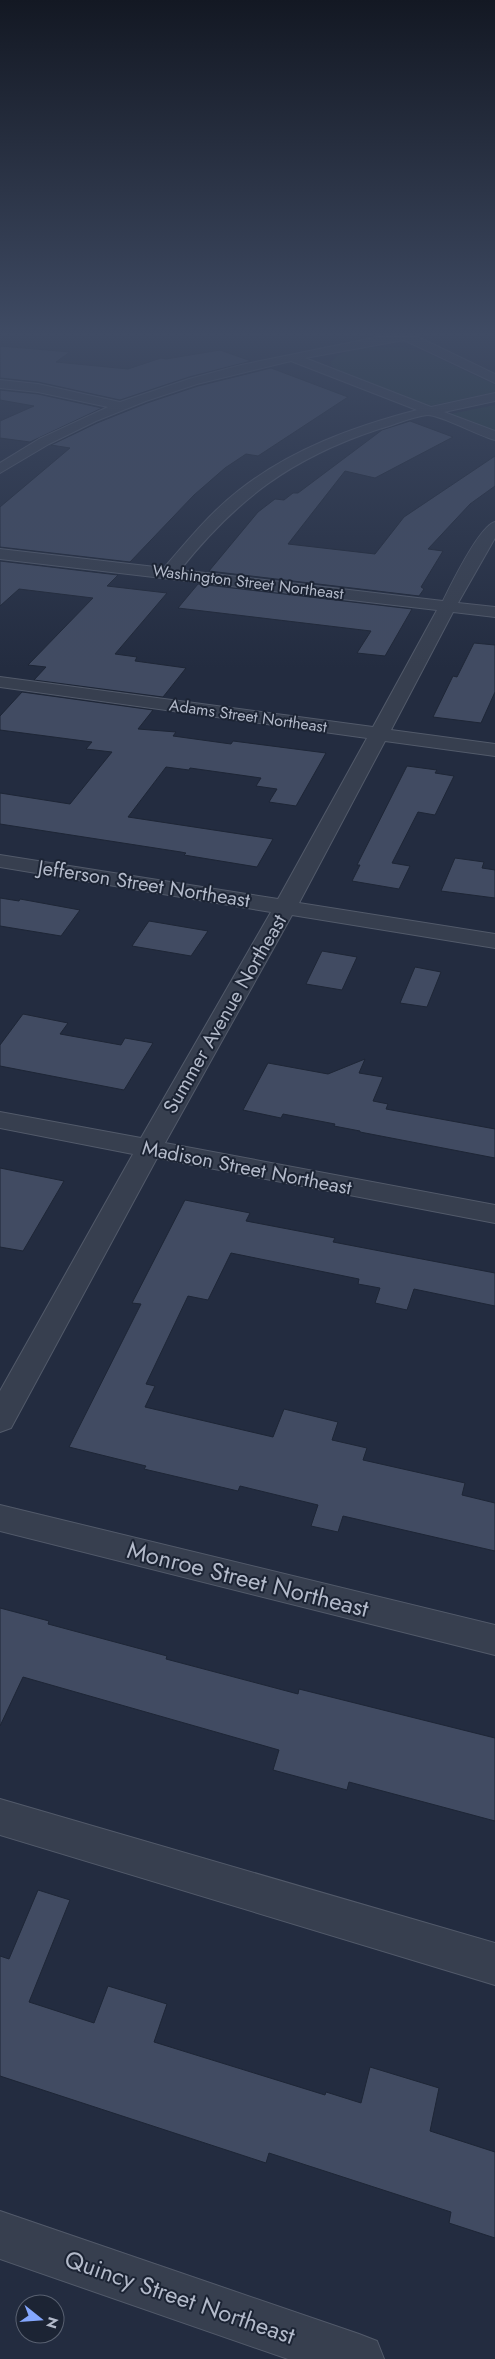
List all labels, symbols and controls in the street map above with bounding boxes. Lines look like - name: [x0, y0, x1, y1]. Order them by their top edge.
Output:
- street label: Washington Street Northeast: [151, 559, 345, 605]
- street label: Adams Street Northeast: [168, 694, 329, 738]
- street label: Jefferson Street Northeast: [33, 852, 252, 915]
- street label: Summer Avenue Northeast: [156, 909, 294, 1119]
- street label: Madison Street Northeast: [140, 1133, 354, 1203]
- street label: Monroe Street Northeast: [124, 1532, 373, 1626]
- street label: Quincy Street Northeast: [60, 2241, 300, 2353]
- north arrow: [15, 2294, 65, 2344]
- text: N: [41, 2315, 64, 2331]

